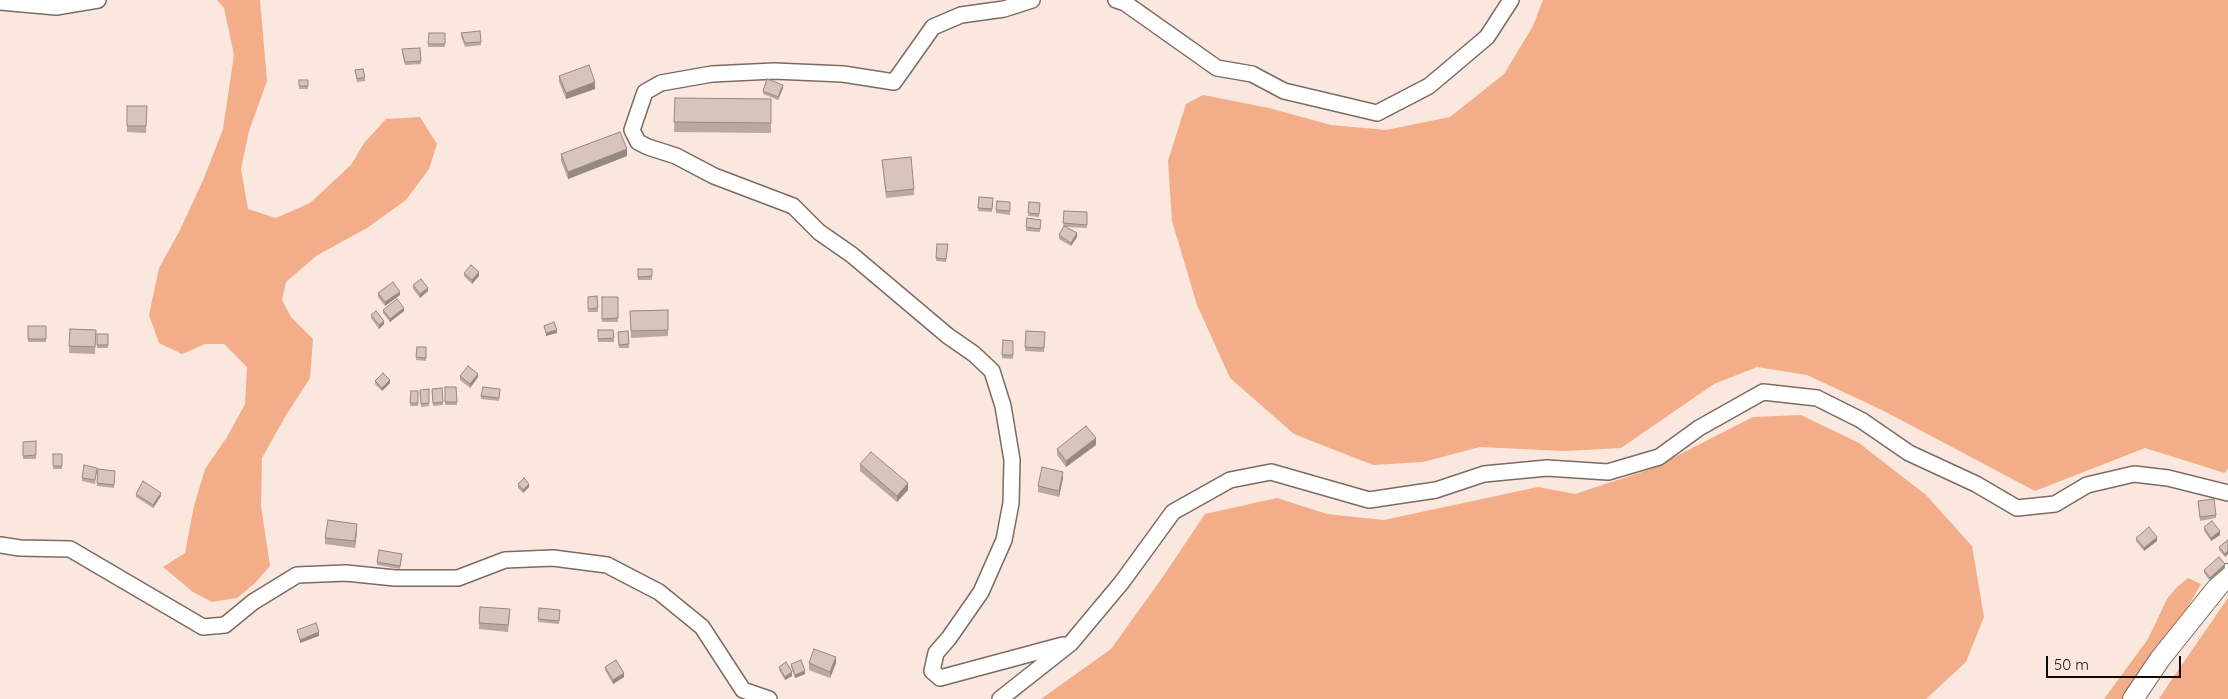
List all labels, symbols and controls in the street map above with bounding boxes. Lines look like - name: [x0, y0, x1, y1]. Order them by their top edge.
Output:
- scale bar: [2048, 646, 2183, 678]
- text: 50 m: [2054, 655, 2089, 674]

